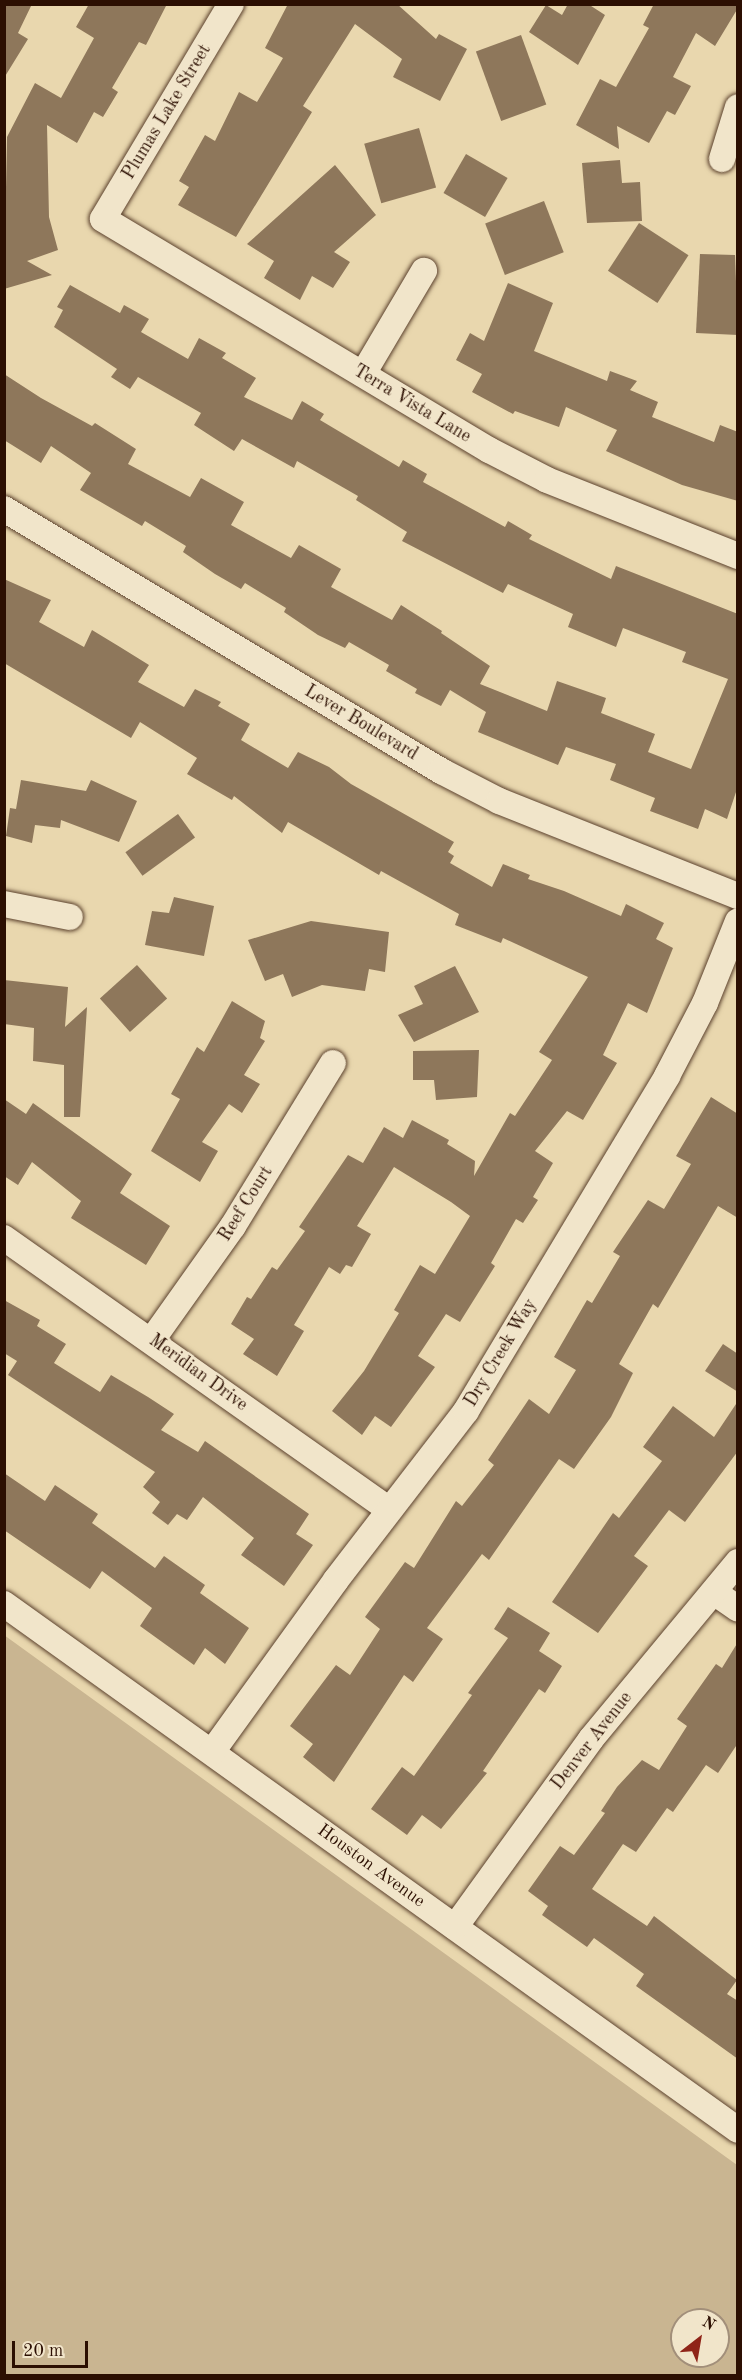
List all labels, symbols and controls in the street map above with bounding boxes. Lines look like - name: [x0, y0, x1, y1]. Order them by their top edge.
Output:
- street label: Plumas Lake Street: [118, 40, 216, 184]
- street label: Terra Vista Lane: [349, 360, 475, 448]
- street label: Lever Boulevard: [300, 681, 422, 765]
- street label: Reef Court: [214, 1162, 278, 1246]
- street label: Dry Creek Way: [460, 1295, 542, 1411]
- street label: Meridian Drive: [144, 1330, 252, 1416]
- street label: Denver Avenue: [547, 1688, 637, 1794]
- street label: Houston Avenue: [313, 1820, 429, 1912]
- north arrow: [670, 2308, 730, 2368]
- text: N: [699, 2314, 718, 2334]
- scale bar: [15, 2329, 92, 2367]
- text: 20 m: [23, 2342, 63, 2360]

